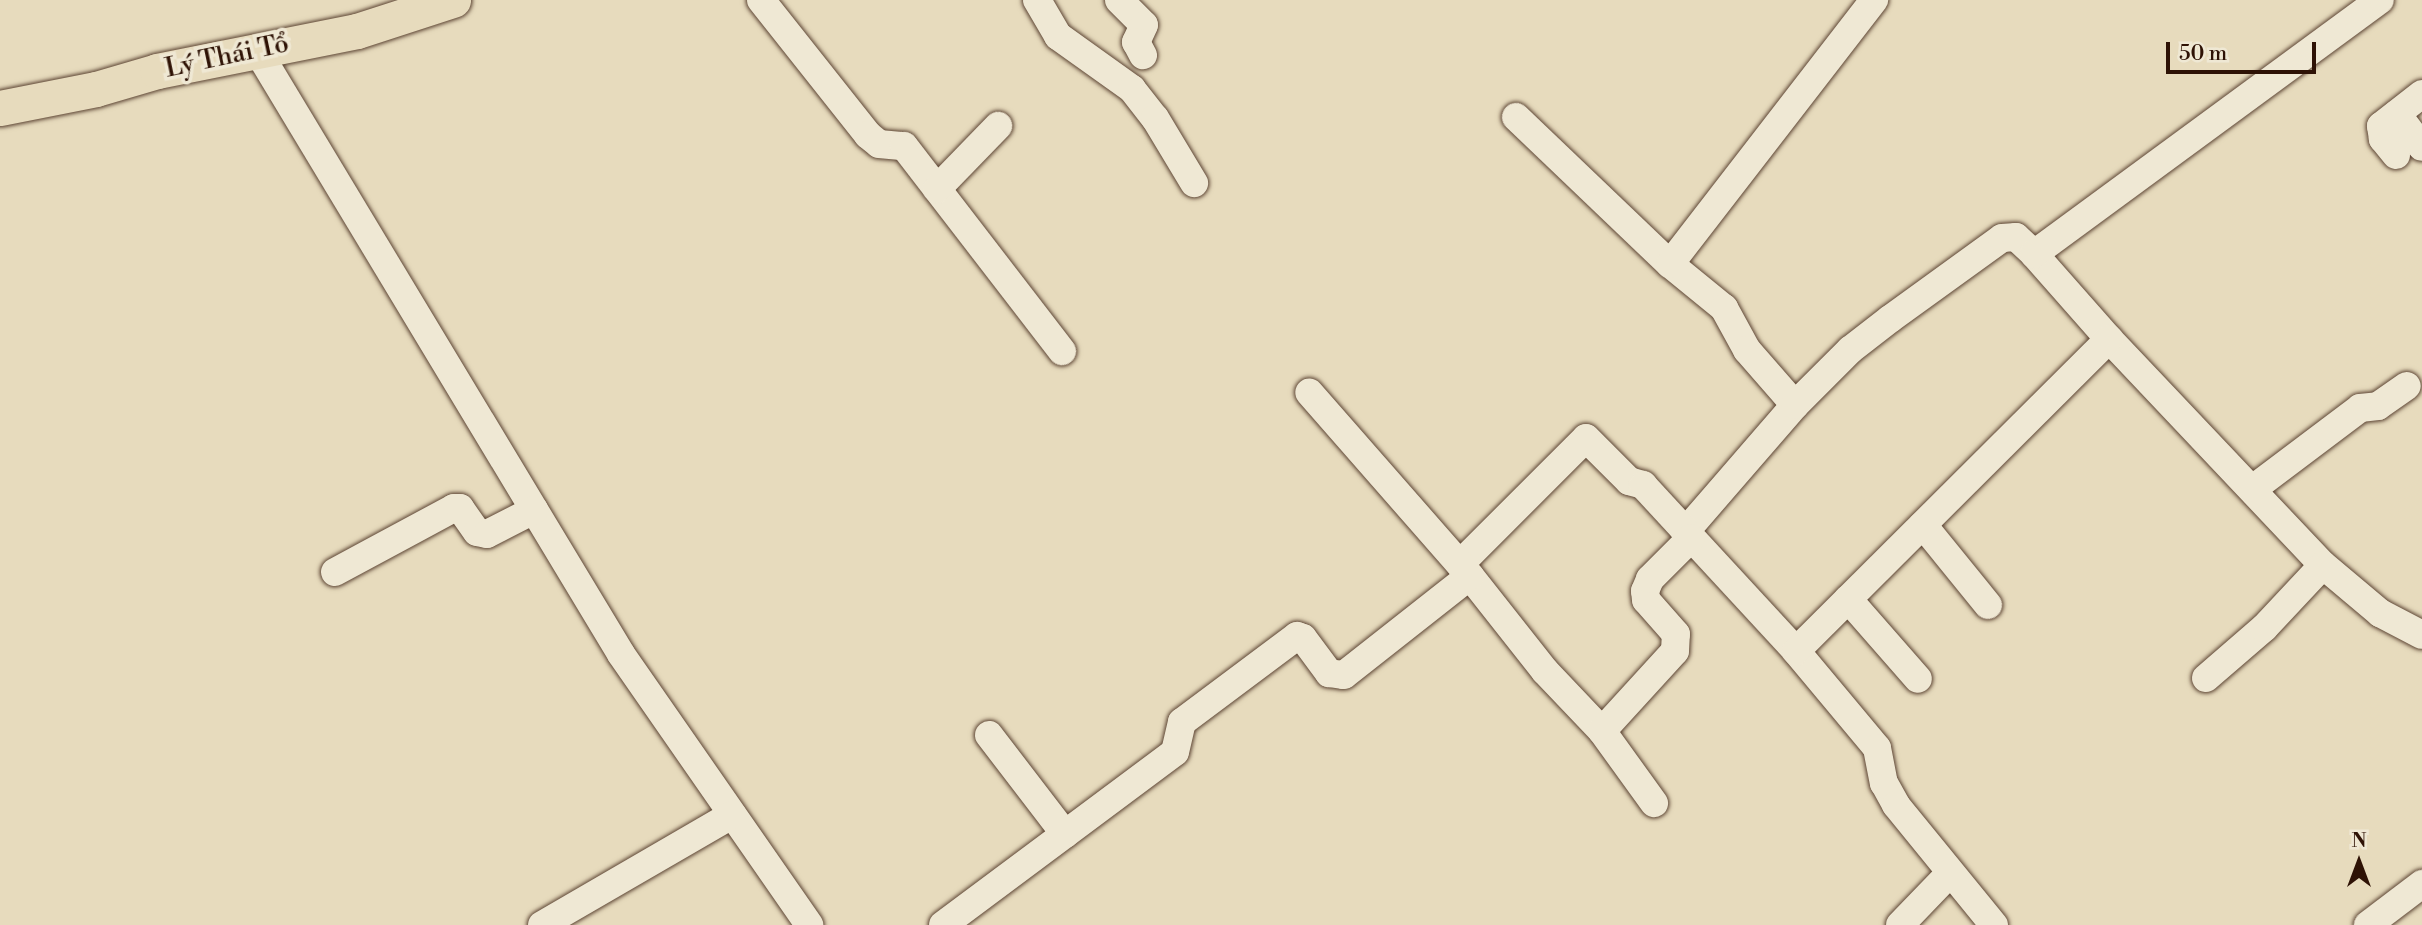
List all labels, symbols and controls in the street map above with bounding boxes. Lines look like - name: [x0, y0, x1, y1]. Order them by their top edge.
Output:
- scale bar: [2170, 28, 2320, 72]
- street label: Lý Thái Tổ: [162, 29, 292, 85]
- text: 50 m: [2179, 41, 2227, 67]
- north arrow: [2324, 827, 2394, 897]
- text: N: [2351, 829, 2367, 853]

